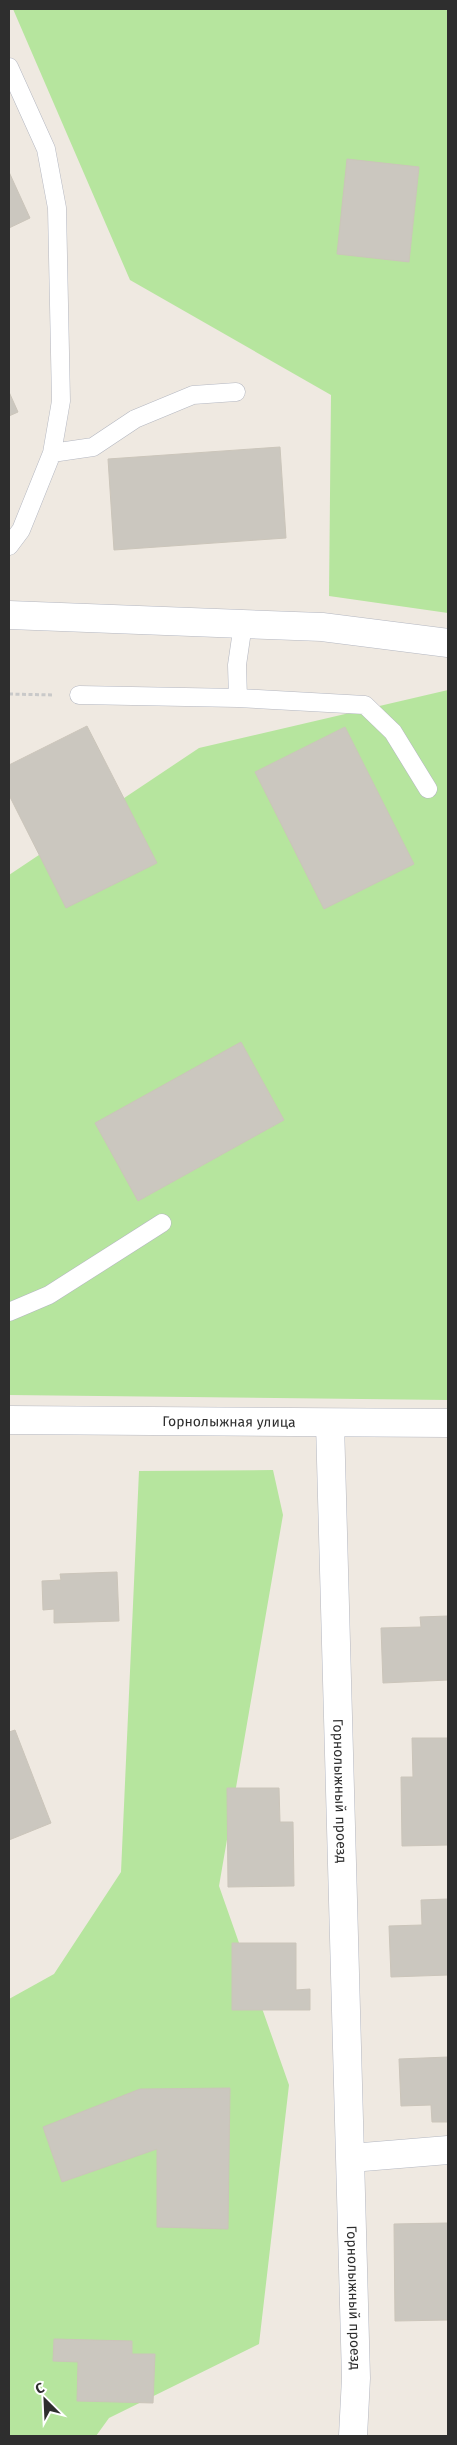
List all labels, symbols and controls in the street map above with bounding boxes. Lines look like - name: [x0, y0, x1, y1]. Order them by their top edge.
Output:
- street label: Горнолыжная улица: [162, 1413, 296, 1430]
- street label: Горнолыжный проезд: [330, 1718, 350, 1864]
- street label: Горнолыжный проезд: [343, 2225, 364, 2370]
- north arrow: [20, 2375, 70, 2425]
- text: С: [33, 2379, 47, 2398]

